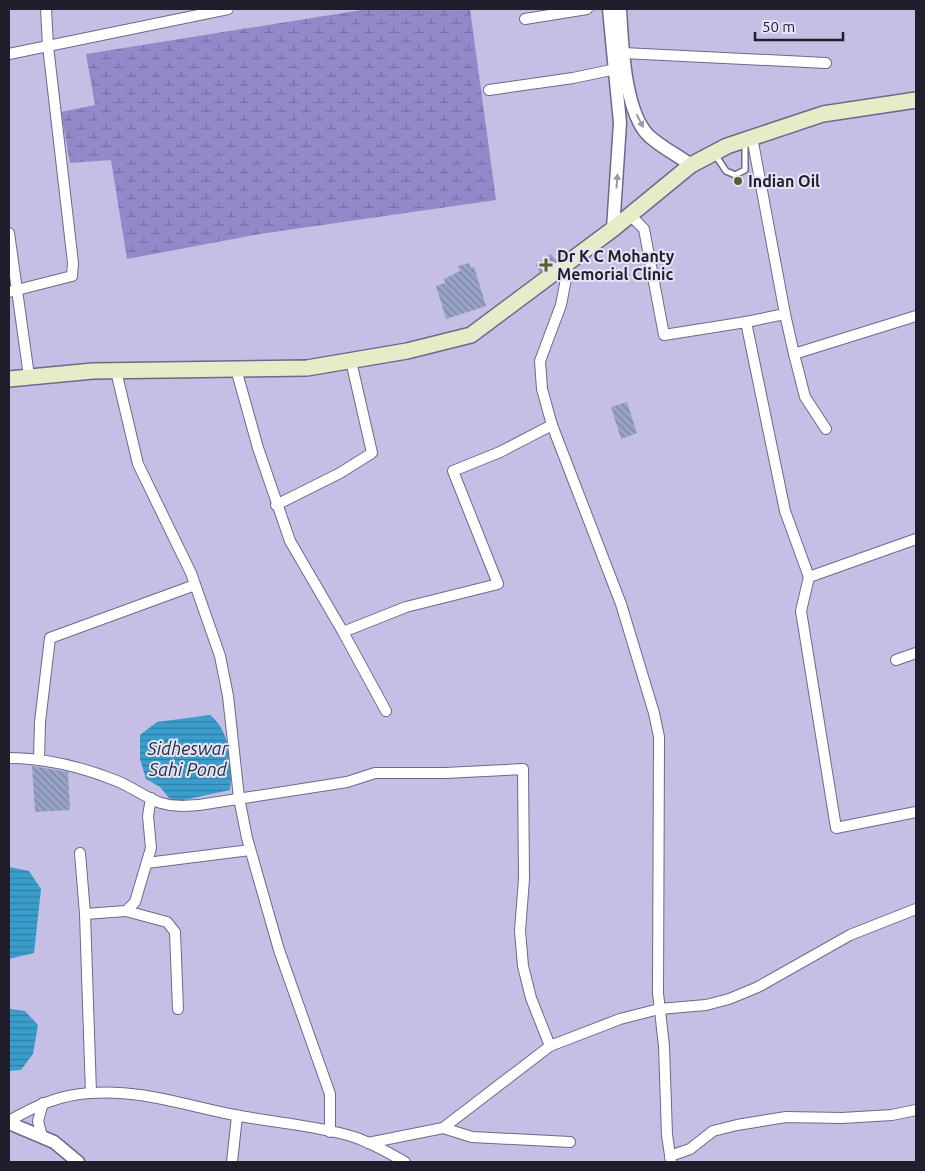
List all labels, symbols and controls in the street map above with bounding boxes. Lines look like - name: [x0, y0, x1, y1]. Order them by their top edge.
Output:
- scale bar: [755, 10, 842, 42]
- text: 50 m: [762, 18, 795, 35]
- one-way arrow: [636, 114, 644, 128]
- one-way arrow: [613, 172, 621, 188]
- place label: Indian Oil: [748, 172, 820, 190]
- marker: Indian Oil: [732, 175, 744, 187]
- place label: Dr K C Mohanty Memorial Clinic: [557, 247, 675, 283]
- marker: Dr K C Mohanty Memorial Clinic: [539, 258, 553, 272]
- water label: Sidheswar Sahi Pond: [147, 738, 230, 779]

